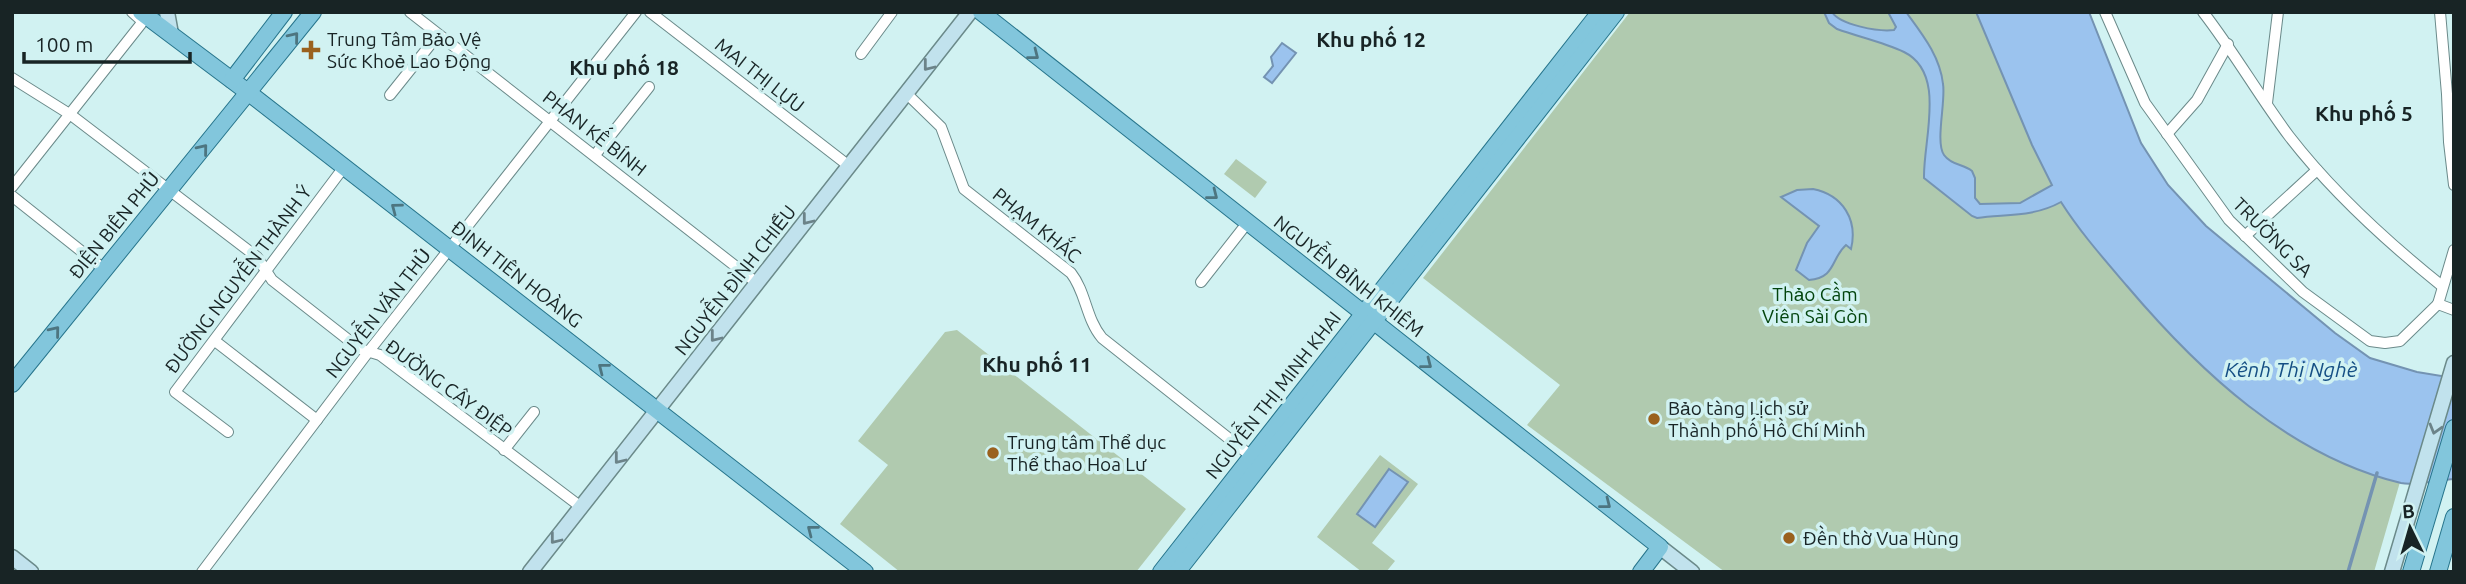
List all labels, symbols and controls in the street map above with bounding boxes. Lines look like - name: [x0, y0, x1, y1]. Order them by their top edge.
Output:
- scale bar: [24, 21, 191, 65]
- district label: Khu phố 12: [1316, 25, 1426, 51]
- place label: Trung Tâm Bảo Vệ Sức Khoẻ Lao Động: [327, 28, 491, 72]
- text: 100 m: [35, 32, 93, 56]
- one-way arrow: [285, 32, 298, 44]
- street label: MAI THỊ LỰU: [711, 33, 809, 117]
- marker: Trung Tâm Bảo Vệ Sức Khoẻ Lao Động: [301, 40, 321, 60]
- one-way arrow: [1027, 46, 1039, 59]
- district label: Khu phố 18: [569, 53, 679, 79]
- one-way arrow: [923, 58, 936, 70]
- street label: PHAN KẾ BÍNH: [539, 82, 654, 180]
- district label: Khu phố 5: [2315, 99, 2413, 125]
- one-way arrow: [194, 145, 207, 157]
- street label: ĐIỆN BIÊN PHỦ: [64, 167, 164, 283]
- street label: ĐƯỜNG NGUYỄN THÀNH Ý: [157, 178, 316, 377]
- street label: PHẠM KHẮC: [989, 180, 1088, 267]
- one-way arrow: [1205, 187, 1218, 200]
- street label: TRƯỜNG SA: [2229, 192, 2318, 282]
- street label: NGUYỄN ĐÌNH CHIỂU: [666, 198, 800, 359]
- one-way arrow: [392, 203, 404, 216]
- street label: NGUYỄN BỈNH KHIÊM: [1270, 207, 1431, 341]
- one-way arrow: [802, 212, 815, 224]
- street label: ĐINH TIÊN HOÀNG: [447, 216, 587, 332]
- street label: NGUYỄN VĂN THỦ: [317, 241, 435, 382]
- park label: Thảo Cầm Viên Sài Gòn: [1762, 281, 1868, 327]
- street label: NGUYỄN THỊ MINH KHAI: [1197, 304, 1345, 483]
- one-way arrow: [47, 327, 60, 339]
- one-way arrow: [710, 329, 723, 341]
- street label: ĐƯỜNG CÂY ĐIỆP: [381, 334, 517, 441]
- district label: Khu phố 11: [982, 350, 1092, 376]
- one-way arrow: [1420, 355, 1432, 368]
- water label: Kênh Thị Nghè: [2225, 357, 2358, 381]
- one-way arrow: [598, 364, 611, 377]
- place label: Bảo tàng Lịch sử Thành phố Hồ Chí Minh: [1668, 397, 1866, 441]
- marker: Bảo tàng Lịch sử Thành phố Hồ Chí Minh: [1646, 411, 1662, 427]
- one-way arrow: [2428, 423, 2443, 435]
- place label: Trung tâm Thể dục Thể thao Hoa Lư: [1007, 431, 1166, 475]
- marker: Trung tâm Thể dục Thể thao Hoa Lư: [985, 445, 1001, 461]
- one-way arrow: [614, 451, 627, 463]
- north arrow: [2375, 493, 2445, 563]
- one-way arrow: [1599, 496, 1611, 509]
- text: B: [2401, 500, 2416, 523]
- one-way arrow: [807, 525, 819, 538]
- place label: Đền thờ Vua Hùng: [1803, 525, 1959, 549]
- marker: Đền thờ Vua Hùng: [1781, 530, 1797, 546]
- one-way arrow: [551, 531, 563, 544]

